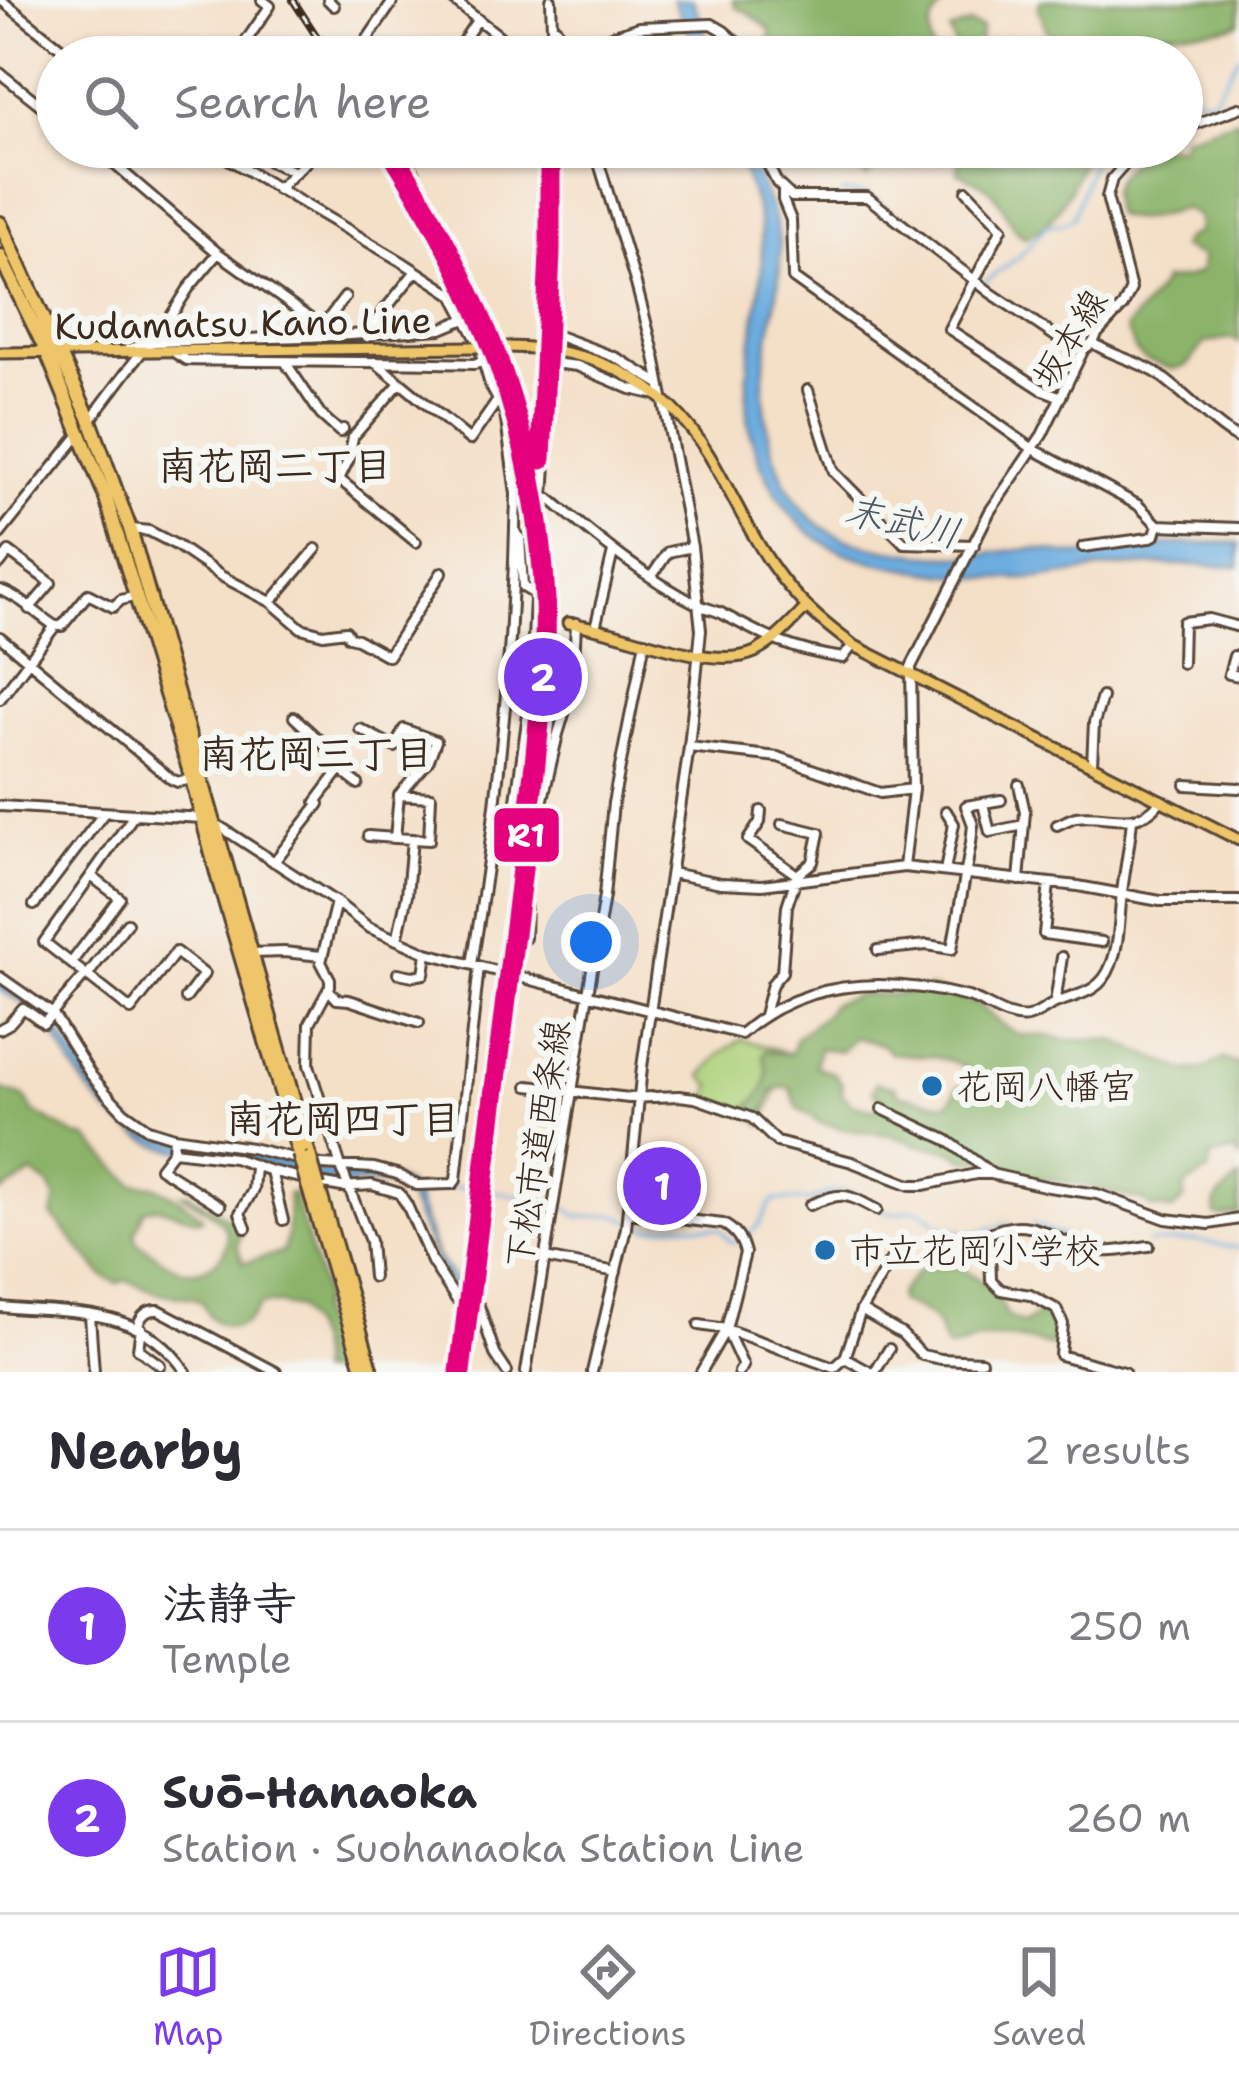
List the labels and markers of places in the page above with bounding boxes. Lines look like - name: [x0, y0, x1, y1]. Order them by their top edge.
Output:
- pin: 2: [504, 632, 582, 722]
- place label: 花岡八幡宮: [956, 1062, 1136, 1111]
- marker: 花岡八幡宮: [919, 1073, 945, 1099]
- pin: 1: [623, 1141, 701, 1231]
- place label: 市立花岡小学校: [849, 1226, 1101, 1275]
- marker: 市立花岡小学校: [812, 1237, 838, 1263]

